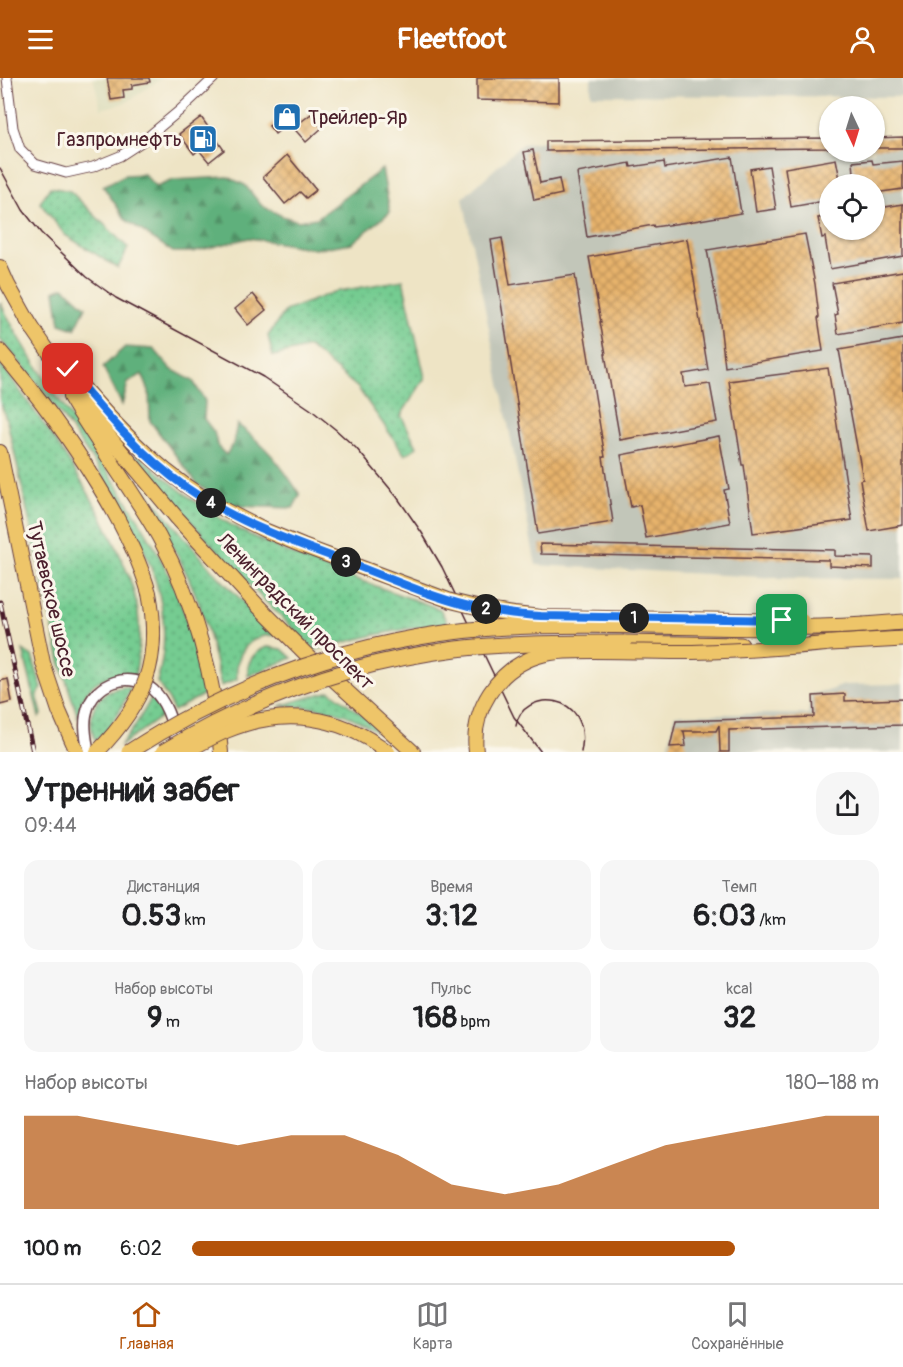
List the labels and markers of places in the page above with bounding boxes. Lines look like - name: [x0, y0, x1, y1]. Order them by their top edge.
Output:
- shop icon: Трейлер-Яр: [271, 101, 303, 133]
- place label: Трейлер-Яр: [308, 105, 407, 130]
- fuel station icon: Газпромнефть: [187, 123, 219, 155]
- place label: Газпромнефть: [57, 127, 182, 152]
- pin: [42, 343, 93, 394]
- pin: 4: [196, 488, 226, 518]
- pin: 3: [331, 547, 361, 577]
- pin: 2: [471, 594, 501, 624]
- pin: [756, 594, 807, 645]
- pin: 1: [619, 603, 649, 633]

